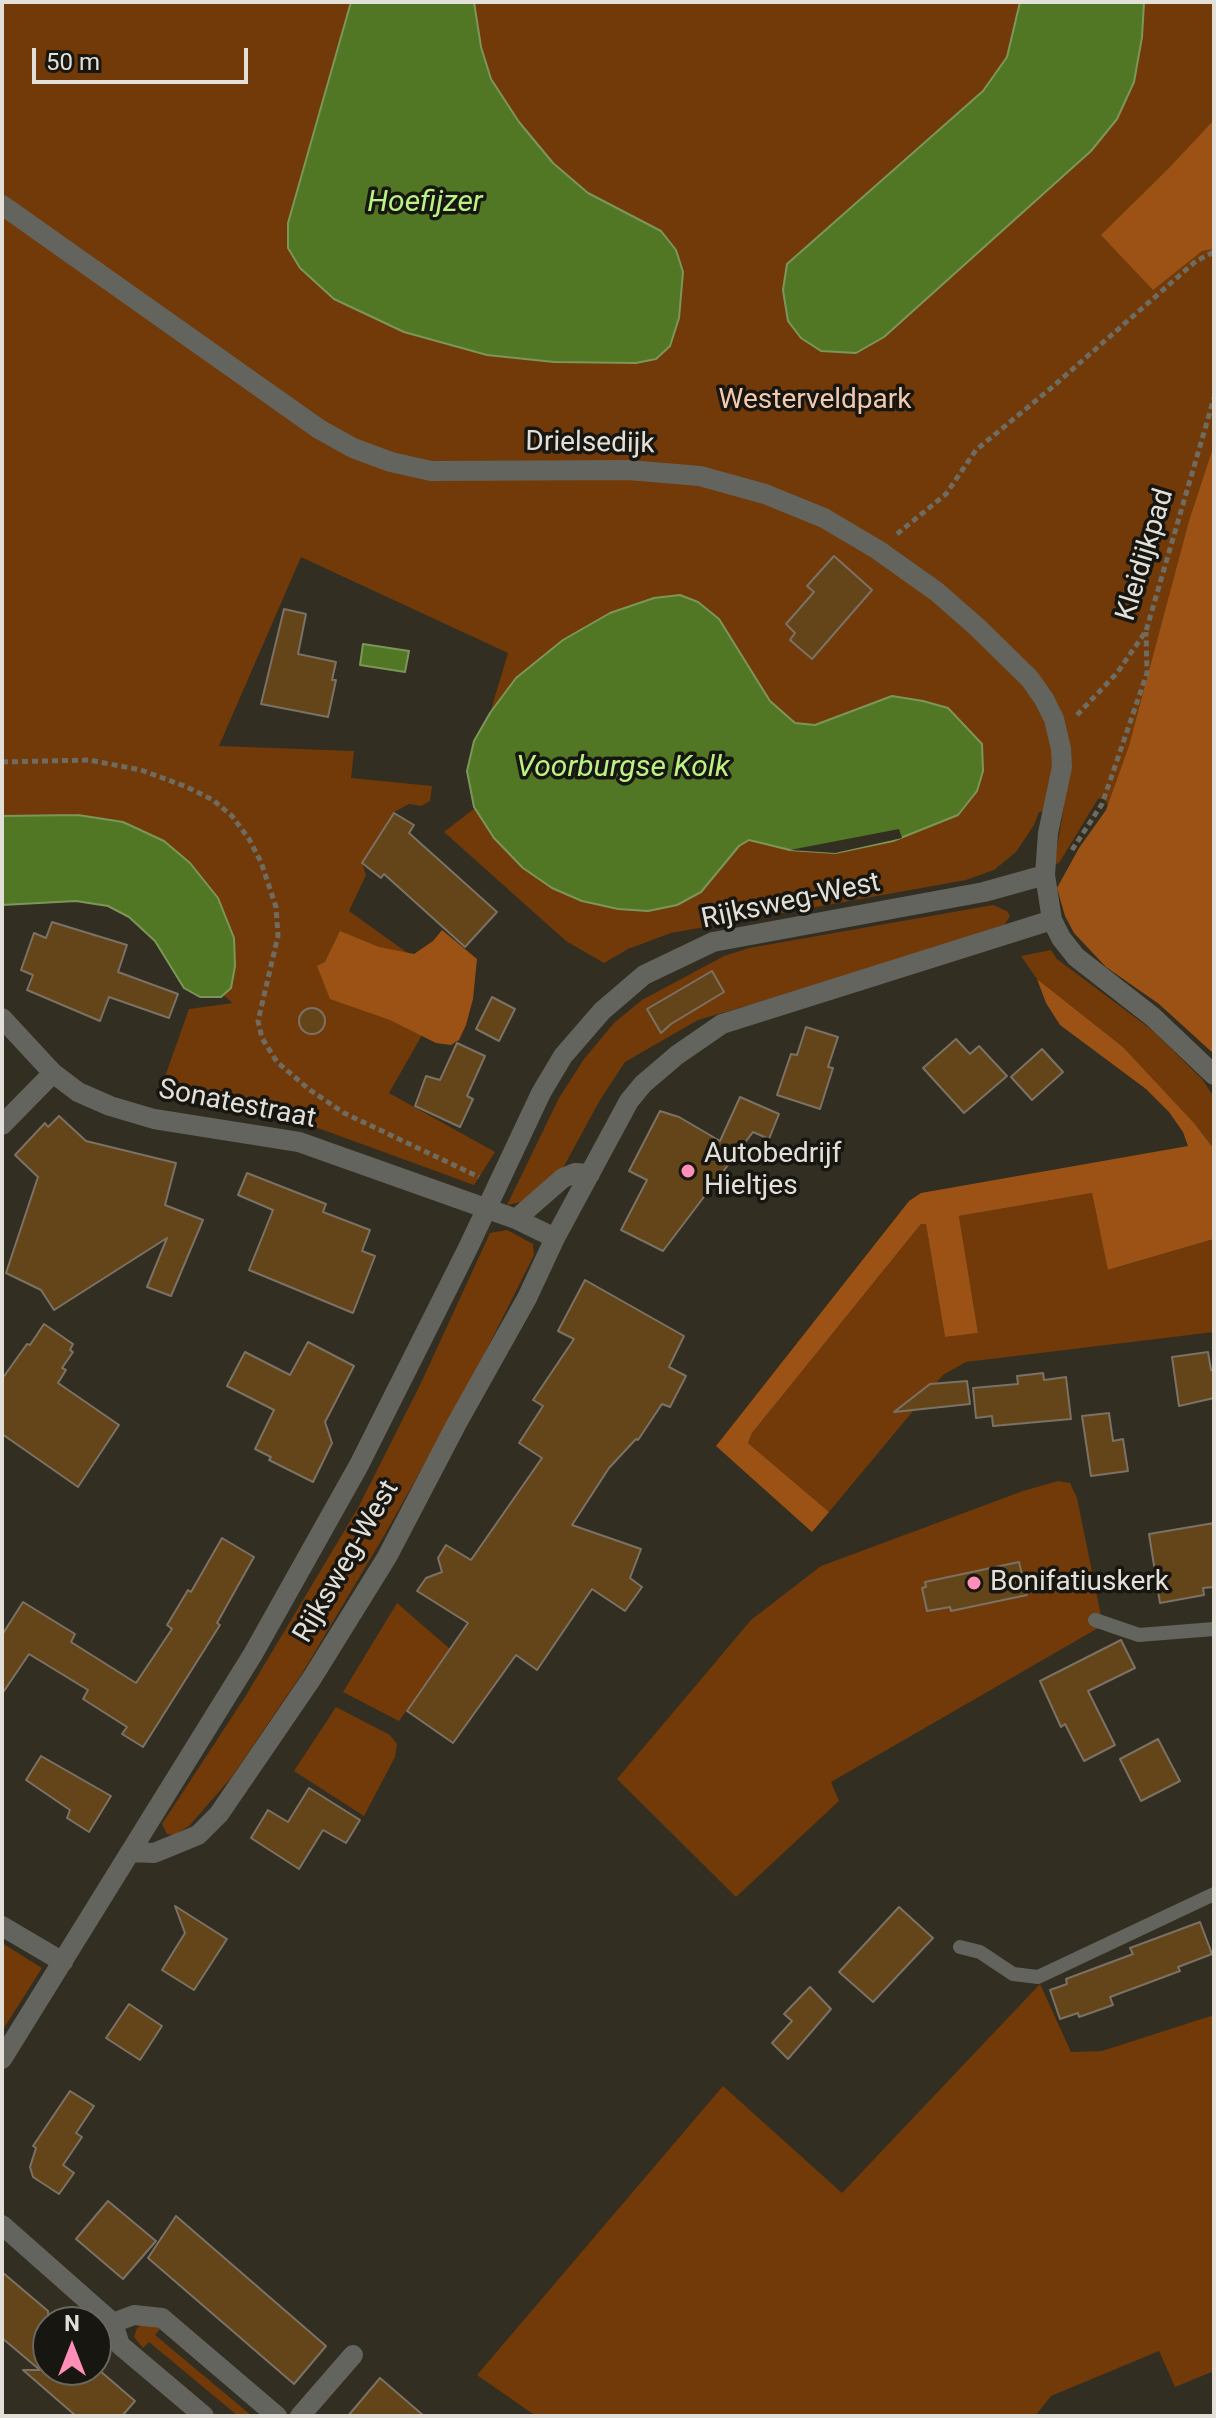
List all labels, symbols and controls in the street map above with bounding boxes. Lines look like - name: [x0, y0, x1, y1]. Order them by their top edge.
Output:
- scale bar: [36, 32, 252, 82]
- text: 50 m: [46, 48, 100, 76]
- water label: Hoefijzer: [367, 185, 483, 221]
- park label: Westerveldpark: [719, 384, 911, 418]
- street label: Drielsedijk: [525, 426, 655, 462]
- street label: Kleidijkpad: [1110, 485, 1182, 625]
- water label: Voorburgse Kolk: [516, 750, 730, 786]
- street label: Rijksweg-West: [699, 867, 883, 937]
- street label: Sonatestraat: [156, 1073, 318, 1137]
- place label: Autobedrijf Hieltjes: [704, 1138, 841, 1204]
- marker: Autobedrijf Hieltjes: [679, 1162, 697, 1180]
- street label: Rijksweg-West: [287, 1475, 407, 1649]
- place label: Bonifatiuskerk: [990, 1566, 1169, 1600]
- marker: Bonifatiuskerk: [965, 1574, 983, 1592]
- north arrow: [32, 2306, 112, 2386]
- text: N: [64, 2311, 80, 2336]

